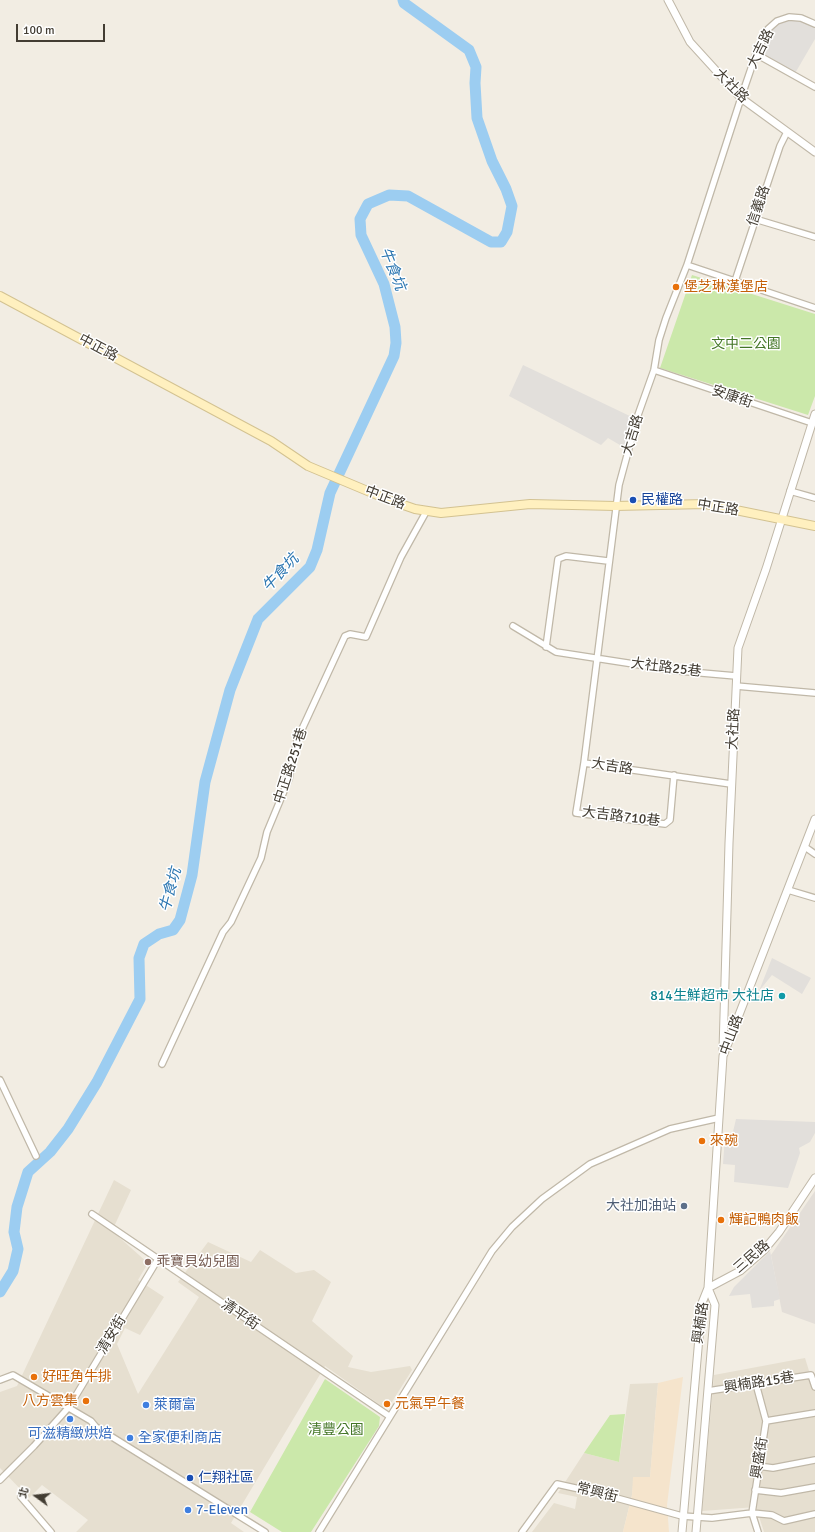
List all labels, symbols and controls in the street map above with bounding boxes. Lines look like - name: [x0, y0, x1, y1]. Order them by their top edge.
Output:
- scale bar: [18, 16, 107, 42]
- text: 100 m: [23, 23, 55, 38]
- street label: 大吉路: [744, 26, 778, 72]
- street label: 大社路: [710, 65, 752, 107]
- street label: 信義路: [744, 183, 774, 229]
- water label: 牛食坑: [375, 245, 409, 293]
- place label: 堡芝琳漢堡店: [684, 279, 768, 295]
- marker: 堡芝琳漢堡店: [671, 282, 681, 292]
- street label: 中正路: [76, 331, 120, 365]
- park label: 文中二公園: [711, 336, 781, 352]
- street label: 安康街: [709, 382, 755, 412]
- street label: 大吉路: [619, 412, 647, 458]
- street label: 中正路: [362, 483, 408, 513]
- place label: 民權路: [641, 492, 683, 508]
- marker: 民權路: [628, 495, 638, 505]
- street label: 中正路: [696, 496, 740, 520]
- water label: 牛食坑: [259, 550, 303, 596]
- street label: 大社路25巷: [630, 655, 702, 681]
- street label: 大社路: [725, 708, 743, 750]
- street label: 中正路251巷: [271, 726, 311, 806]
- street label: 大吉路: [590, 755, 634, 779]
- street label: 大吉路710巷: [581, 804, 661, 830]
- water label: 牛食坑: [156, 866, 186, 914]
- place label: 814生鮮超市 大社店: [650, 988, 774, 1004]
- marker: 814生鮮超市 大社店: [777, 991, 787, 1001]
- street label: 中山路: [717, 1012, 747, 1058]
- place label: 來碗: [710, 1133, 738, 1149]
- marker: 來碗: [697, 1136, 707, 1146]
- place label: 大社加油站: [606, 1198, 676, 1214]
- marker: 大社加油站: [679, 1201, 689, 1211]
- place label: 輝記鴨肉飯: [729, 1212, 799, 1228]
- marker: 輝記鴨肉飯: [716, 1215, 726, 1225]
- street label: 三民路: [731, 1237, 773, 1277]
- place label: 乖寶貝幼兒園: [156, 1254, 240, 1270]
- marker: 乖寶貝幼兒園: [143, 1257, 153, 1267]
- street label: 清平街: [218, 1296, 262, 1334]
- street label: 興楠路: [690, 1301, 712, 1345]
- street label: 清安街: [94, 1313, 130, 1357]
- place label: 好旺角牛排: [42, 1369, 112, 1385]
- street label: 興楠路15巷: [723, 1369, 795, 1397]
- marker: 好旺角牛排: [29, 1372, 39, 1382]
- place label: 八方雲集: [22, 1393, 78, 1409]
- marker: 八方雲集: [81, 1396, 91, 1406]
- place label: 元氣早午餐: [395, 1396, 465, 1412]
- place label: 萊爾富: [154, 1397, 196, 1413]
- marker: 元氣早午餐: [382, 1399, 392, 1409]
- marker: 萊爾富: [141, 1400, 151, 1410]
- marker: 可滋精緻烘焙: [65, 1414, 75, 1424]
- park label: 清豐公園: [308, 1422, 364, 1438]
- place label: 可滋精緻烘焙: [28, 1426, 112, 1442]
- place label: 全家便利商店: [138, 1430, 222, 1446]
- marker: 全家便利商店: [125, 1433, 135, 1443]
- street label: 興盛街: [748, 1436, 772, 1480]
- place label: 仁翔社區: [198, 1470, 254, 1486]
- marker: 仁翔社區: [185, 1473, 195, 1483]
- north arrow: [16, 1476, 56, 1516]
- street label: 常興街: [575, 1480, 619, 1506]
- text: 北: [16, 1486, 32, 1500]
- place label: 7-Eleven: [196, 1502, 248, 1518]
- marker: 7-Eleven: [183, 1505, 193, 1515]

